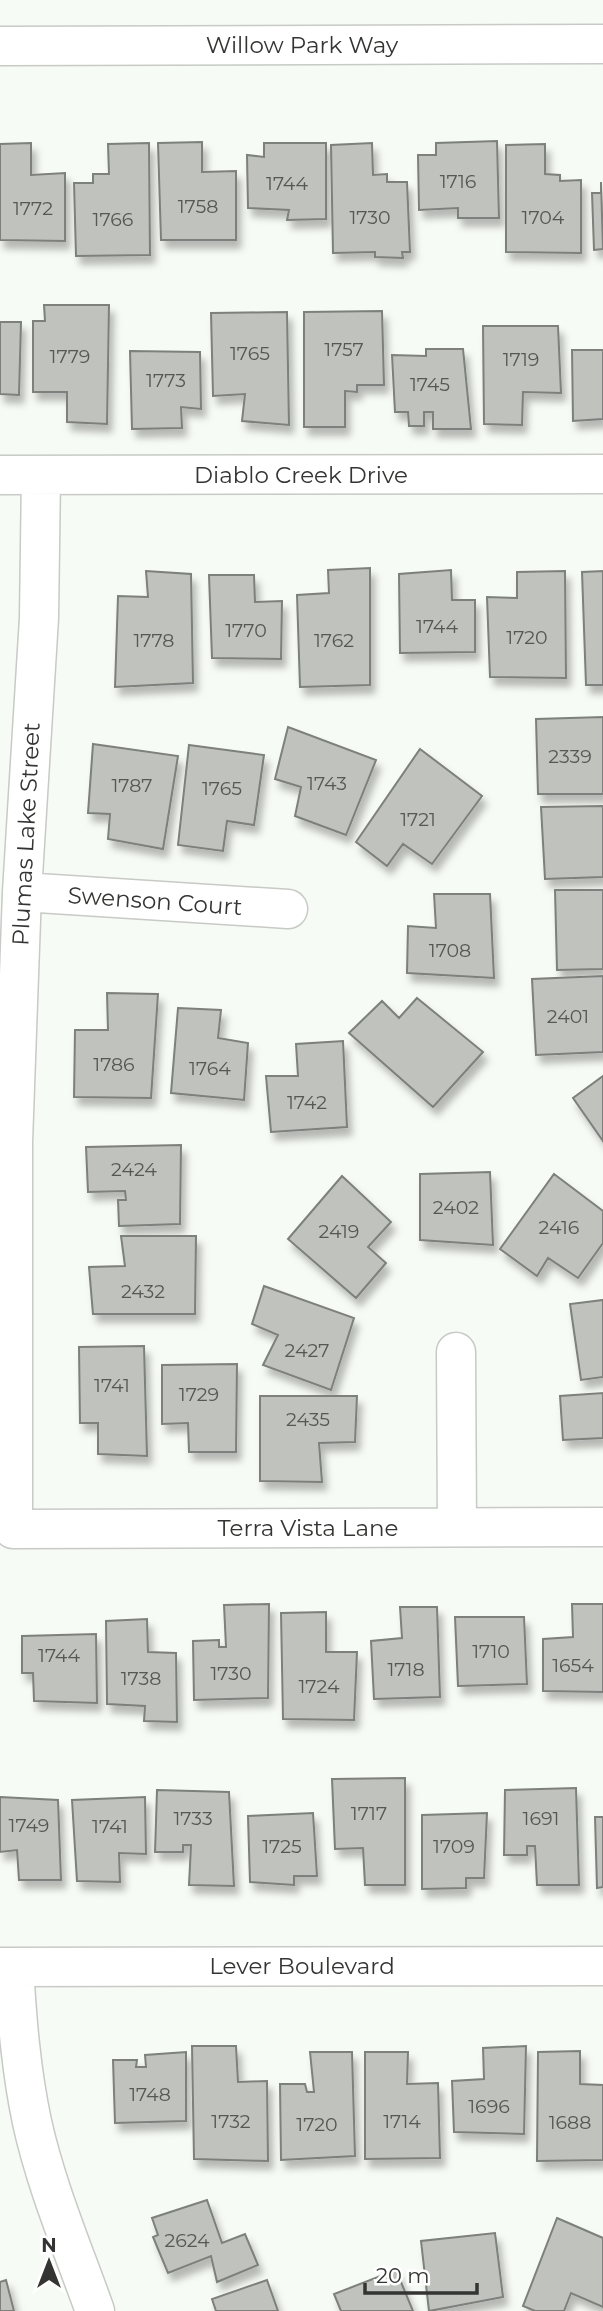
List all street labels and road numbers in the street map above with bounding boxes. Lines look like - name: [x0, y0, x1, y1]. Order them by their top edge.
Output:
- street label: Willow Park Way: [206, 31, 399, 59]
- street label: Diablo Creek Drive: [194, 461, 408, 489]
- street label: Plumas Lake Street: [6, 722, 46, 946]
- street label: Swenson Court: [67, 881, 243, 921]
- street label: Terra Vista Lane: [218, 1514, 398, 1542]
- street label: Lever Boulevard: [209, 1952, 395, 1980]

